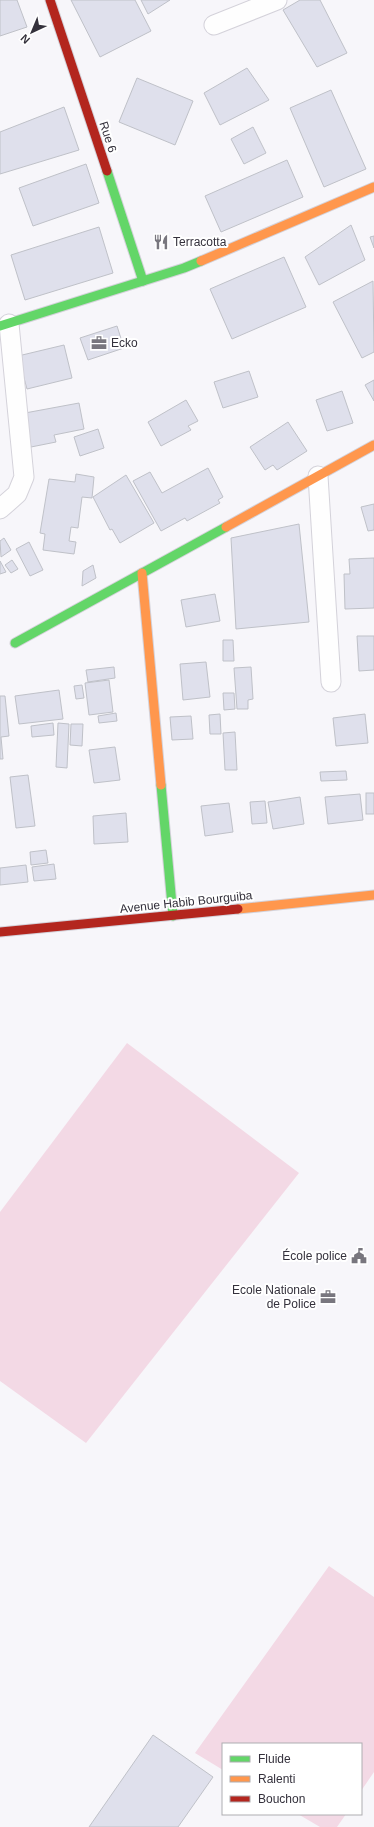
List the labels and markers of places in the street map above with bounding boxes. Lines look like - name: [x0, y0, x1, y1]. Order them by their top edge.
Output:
- restaurant icon: Terracotta: [152, 233, 170, 251]
- place label: Terracotta: [173, 235, 227, 249]
- office icon: Ecko: [90, 334, 108, 352]
- place label: Ecko: [111, 336, 138, 350]
- public building icon: École police: [350, 1247, 368, 1265]
- place label: École police: [282, 1248, 347, 1263]
- place label: Ecole Nationale de Police: [232, 1283, 316, 1311]
- office icon: Ecole Nationale de Police: [319, 1288, 337, 1306]

